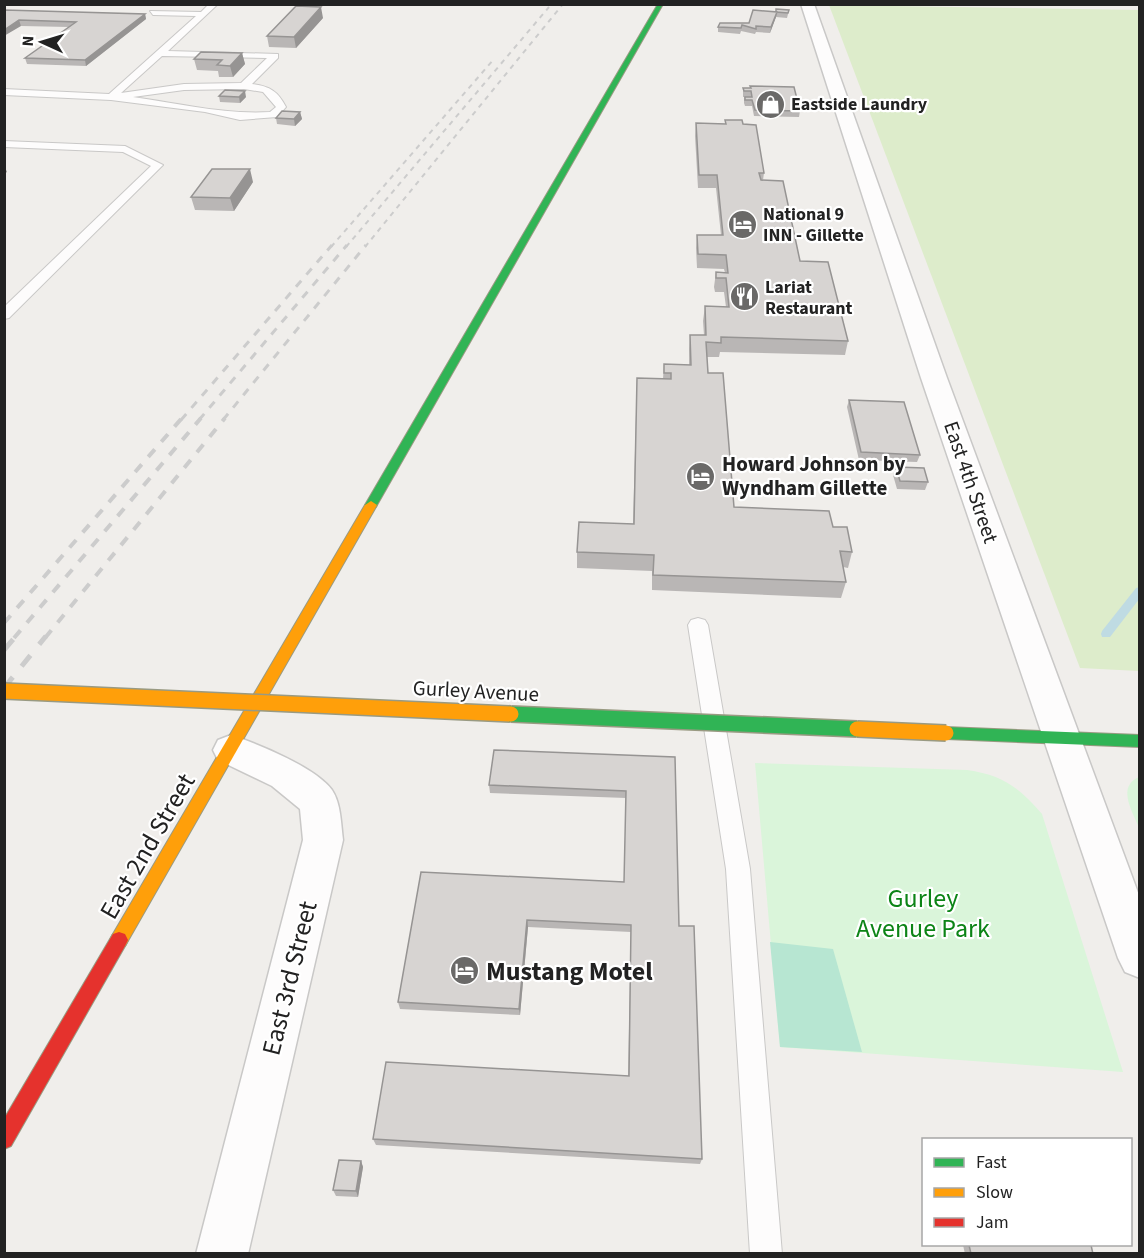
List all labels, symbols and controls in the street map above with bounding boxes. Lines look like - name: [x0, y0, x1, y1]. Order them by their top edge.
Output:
- north arrow: [12, 12, 72, 72]
- text: N: [17, 35, 39, 47]
- shop icon: Eastside Laundry: [754, 88, 786, 120]
- place label: Eastside Laundry: [791, 92, 928, 117]
- place label: National 9 INN - Gillette: [763, 202, 864, 248]
- hotel icon: National 9 INN - Gillette: [726, 208, 758, 240]
- place label: Lariat Restaurant: [765, 275, 852, 321]
- restaurant icon: Lariat Restaurant: [728, 281, 760, 313]
- street label: East 4th Street: [936, 417, 1006, 547]
- place label: Howard Johnson by Wyndham Gillette: [722, 449, 906, 503]
- hotel icon: Howard Johnson by Wyndham Gillette: [685, 460, 717, 492]
- street label: Gurley Avenue: [412, 673, 540, 709]
- street label: East 2nd Street: [91, 766, 204, 926]
- park label: Gurley Avenue Park: [856, 880, 990, 947]
- street label: East 3rd Street: [252, 897, 327, 1059]
- place label: Mustang Motel: [486, 953, 653, 990]
- hotel icon: Mustang Motel: [449, 955, 481, 987]
- legend: [922, 1138, 1132, 1246]
- text: Fast: [976, 1150, 1007, 1175]
- text: Slow: [976, 1180, 1013, 1205]
- text: Jam: [976, 1210, 1009, 1235]

